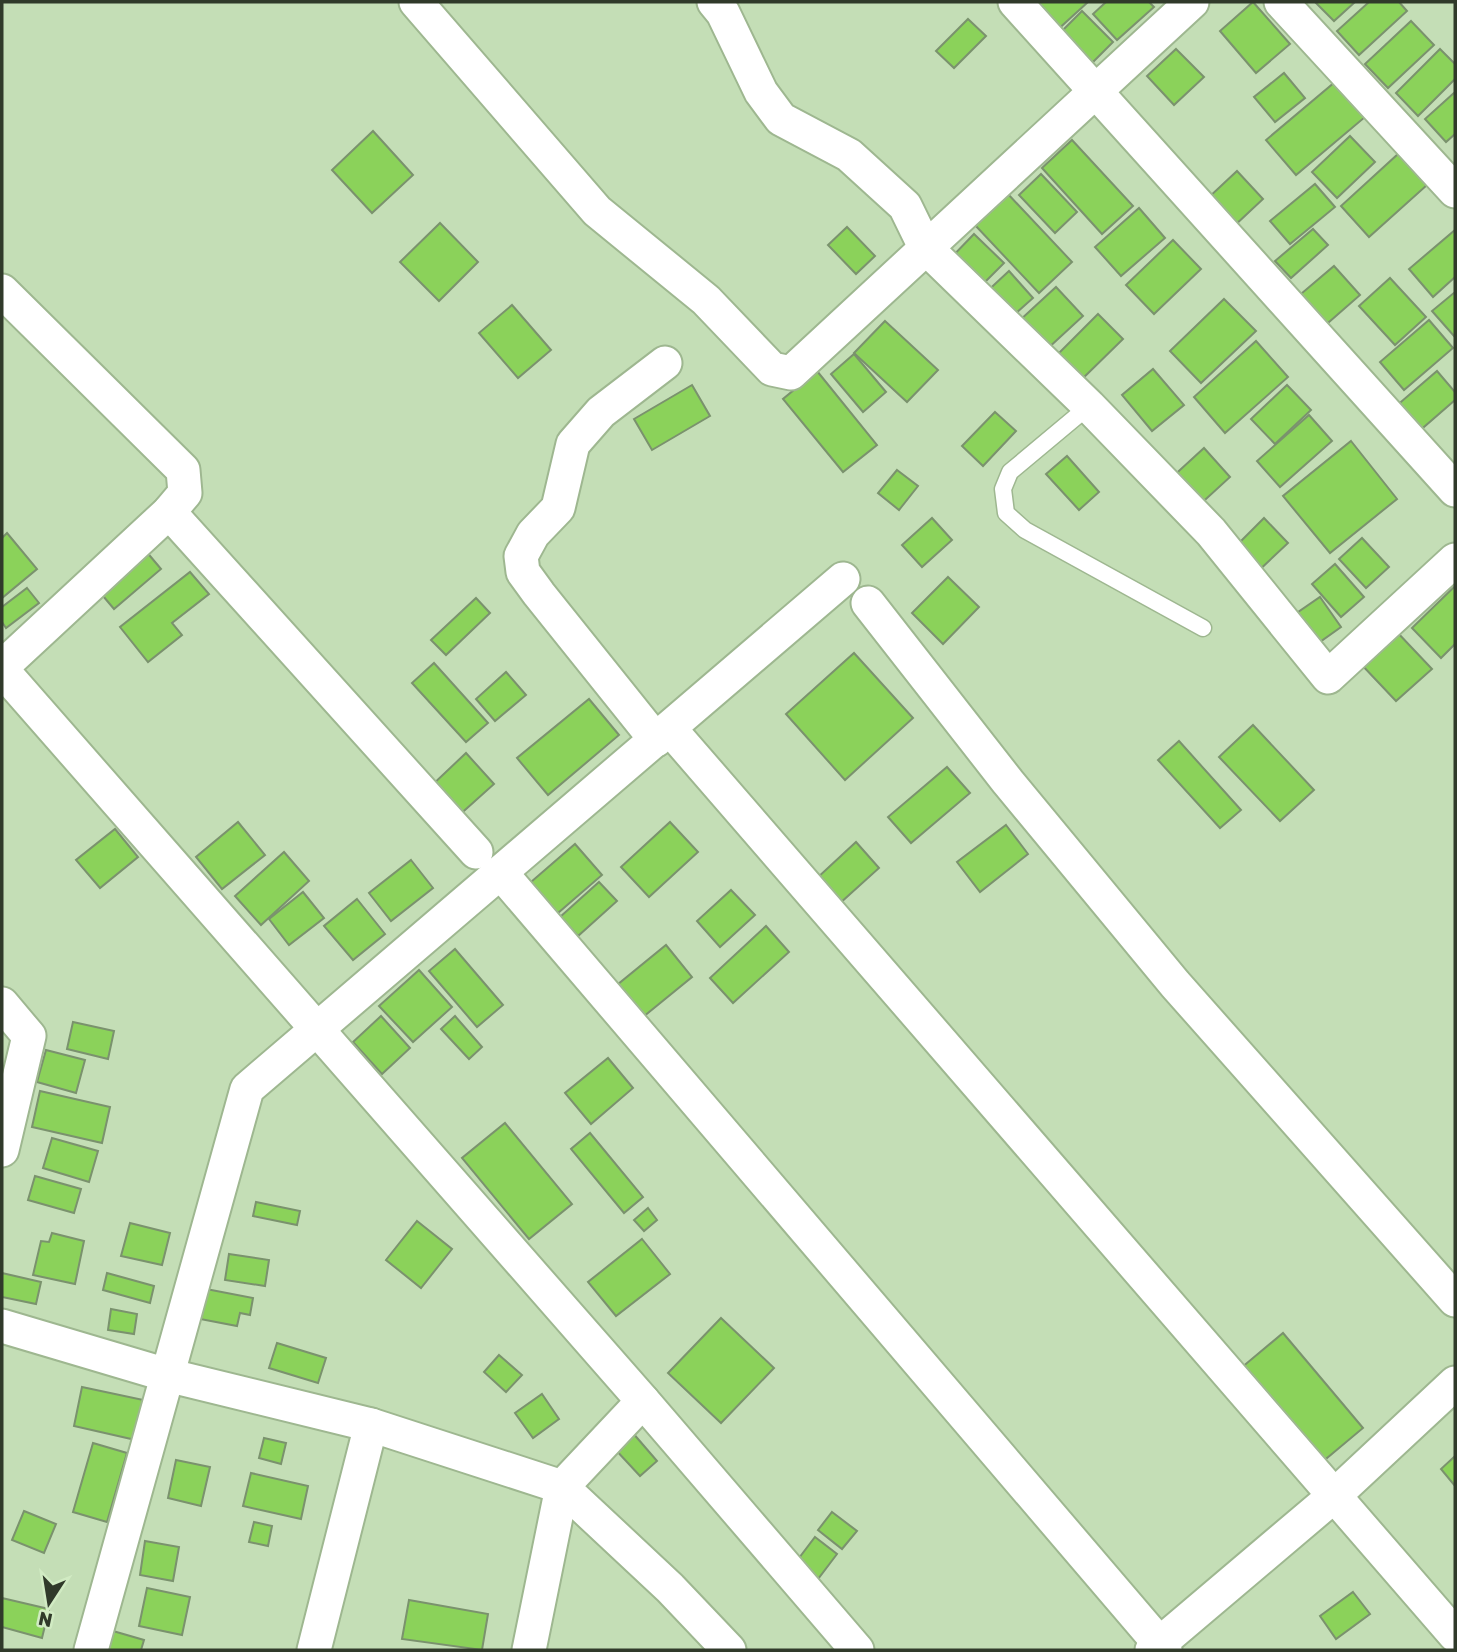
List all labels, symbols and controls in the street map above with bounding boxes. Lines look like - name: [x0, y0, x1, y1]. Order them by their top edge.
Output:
- north arrow: [14, 1568, 84, 1638]
- text: N: [36, 1606, 55, 1632]

